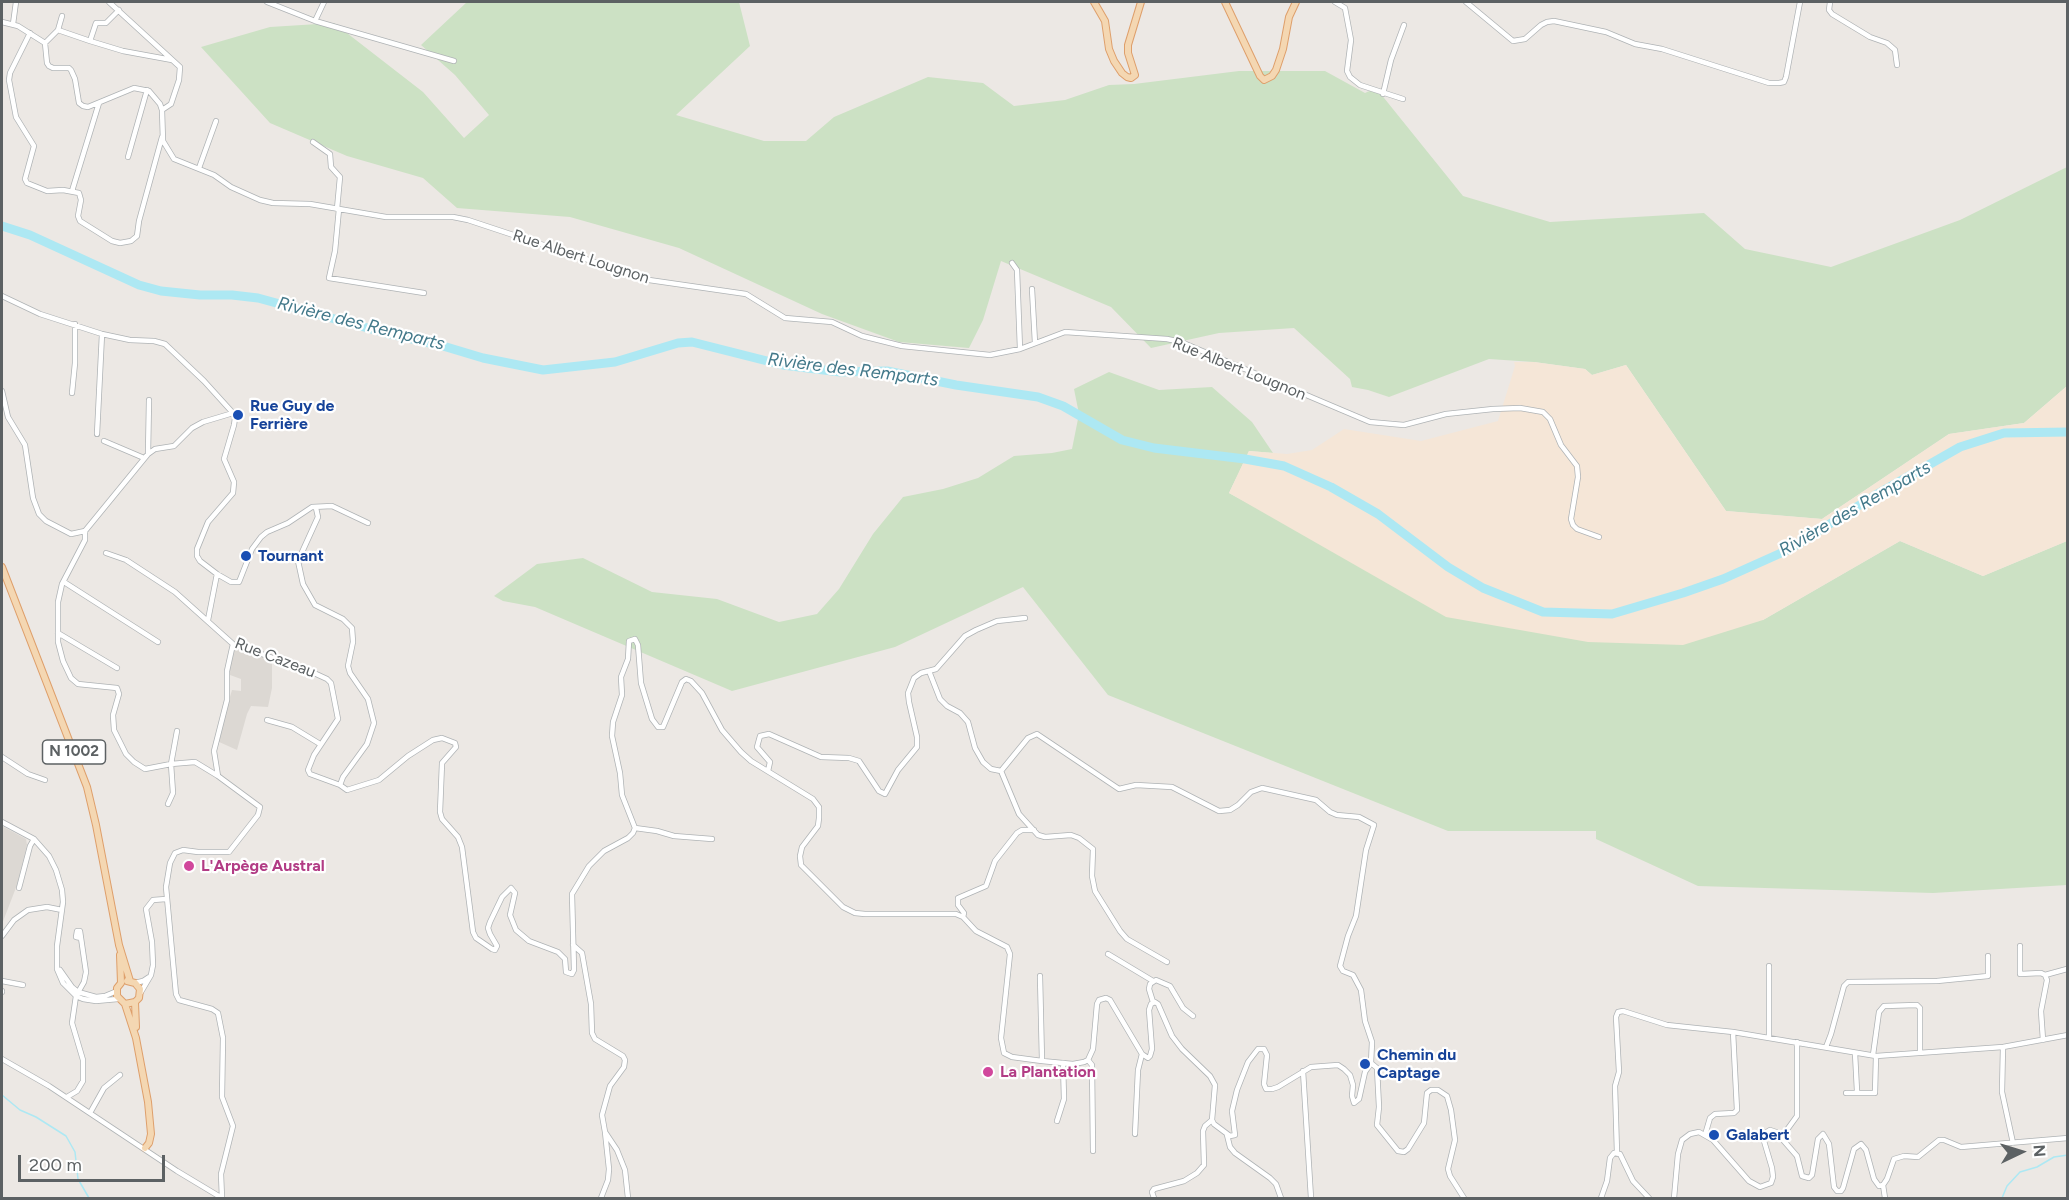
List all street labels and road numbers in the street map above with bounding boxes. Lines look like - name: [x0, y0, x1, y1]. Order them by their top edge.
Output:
- street label: Rue Albert Lougnon: [510, 226, 652, 288]
- street label: Rue Albert Lougnon: [1169, 333, 1309, 405]
- street label: Rue Cazeau: [232, 634, 318, 682]
- road number: N 1002: [42, 740, 106, 764]

